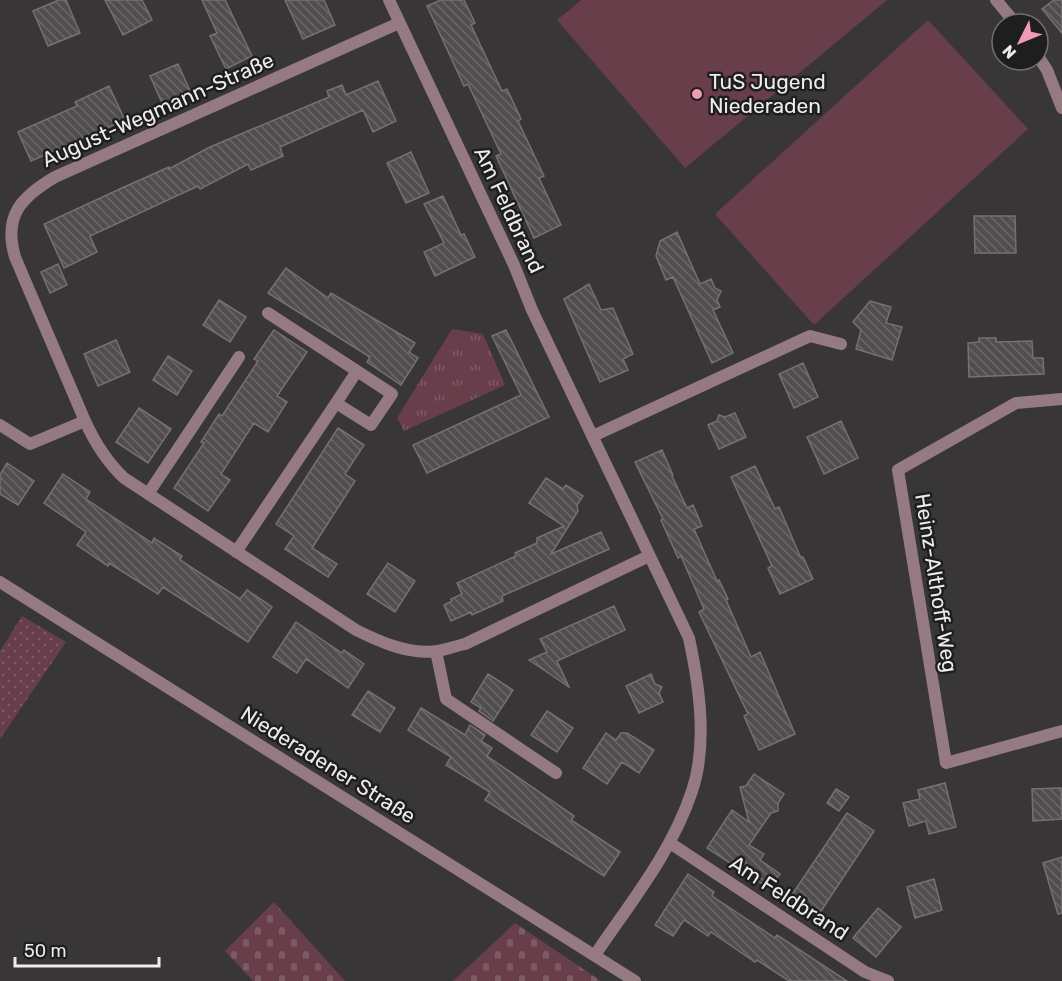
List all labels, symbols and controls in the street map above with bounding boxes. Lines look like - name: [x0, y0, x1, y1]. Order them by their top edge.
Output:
- north arrow: [990, 12, 1050, 72]
- text: N: [999, 41, 1020, 63]
- street label: August-Wegmann-Straße: [38, 47, 278, 172]
- place label: TuS Jugend Niederaden: [709, 69, 826, 118]
- marker: TuS Jugend Niederaden: [690, 87, 704, 101]
- street label: Am Feldbrand: [469, 143, 550, 277]
- street label: Heinz-Althoff-Weg: [910, 492, 963, 674]
- street label: Niederadener Straße: [236, 701, 420, 829]
- street label: Am Feldbrand: [725, 850, 853, 945]
- scale bar: [15, 930, 159, 968]
- text: 50 m: [24, 940, 67, 962]

